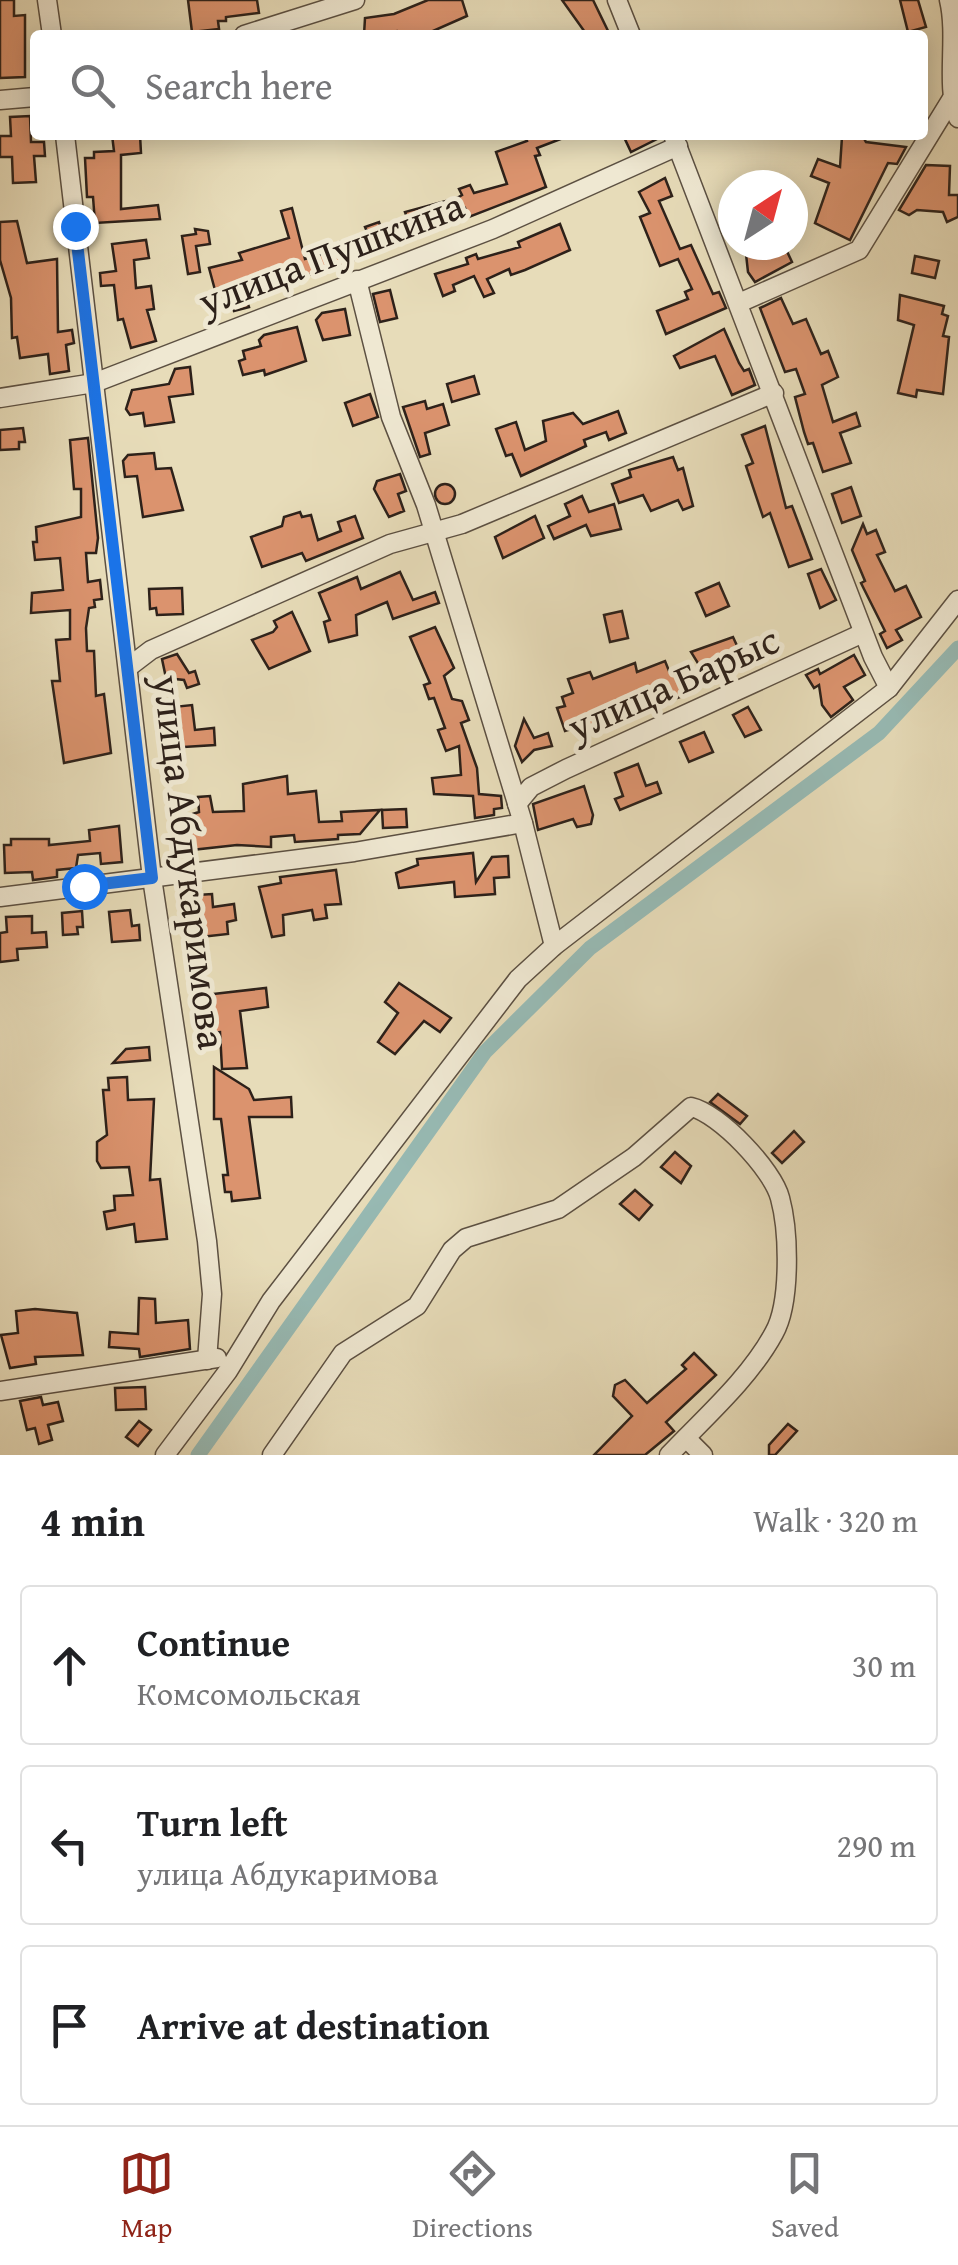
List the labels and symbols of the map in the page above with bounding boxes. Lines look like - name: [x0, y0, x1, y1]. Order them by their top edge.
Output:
- north arrow: [718, 170, 808, 260]
- street label: улица Пушкина: [189, 175, 472, 331]
- route end: [53, 204, 99, 250]
- street label: улица Барыс: [557, 610, 788, 756]
- street label: улица Абдукаримова: [138, 670, 243, 1052]
- route start: [62, 864, 108, 910]

